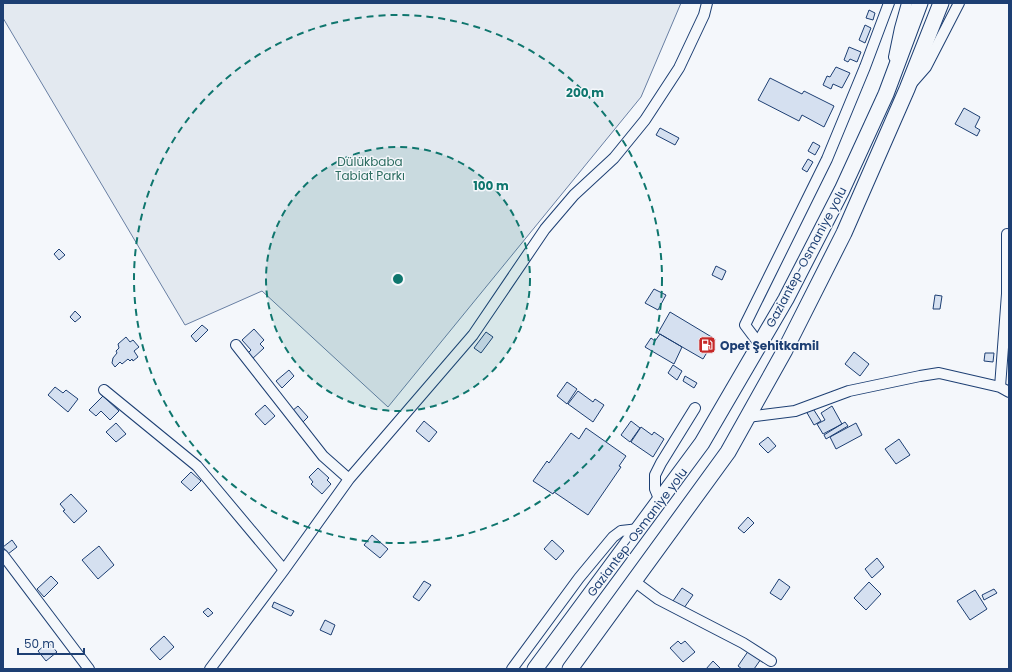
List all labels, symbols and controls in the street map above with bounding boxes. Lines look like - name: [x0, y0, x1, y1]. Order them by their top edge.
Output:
- text: 200 m: [566, 84, 604, 101]
- park label: Dülükbaba Tabiat Parkı: [335, 153, 405, 184]
- text: 100 m: [473, 177, 509, 194]
- street label: Gaziantep-Osmaniye yolu: [762, 183, 850, 331]
- centre of rings: [391, 272, 405, 286]
- fuel station icon: Opet Şehitkamil: [697, 335, 717, 355]
- place label: Opet Şehitkamil: [720, 337, 819, 354]
- street label: Gaziantep-Osmaniye yolu: [583, 464, 691, 600]
- scale bar: [18, 630, 84, 656]
- text: 50 m: [24, 635, 55, 652]

